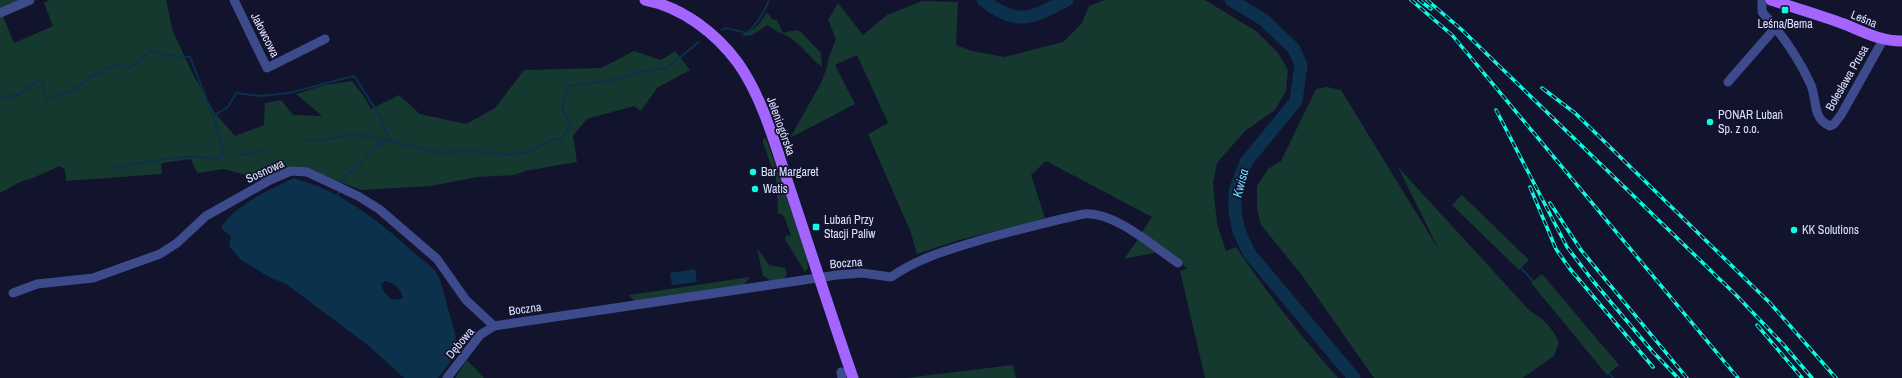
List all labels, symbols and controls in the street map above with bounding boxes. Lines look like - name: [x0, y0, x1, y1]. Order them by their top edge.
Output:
- marker: Leśna/Bema: [1780, 5, 1790, 15]
- street label: Leśna: [1849, 7, 1880, 32]
- street label: Jałowcowa: [247, 10, 283, 61]
- place label: Leśna/Bema: [1757, 16, 1813, 32]
- street label: Bolesława Prusa: [1822, 42, 1873, 114]
- street label: Jeleniogórska: [763, 94, 799, 158]
- place label: PONAR Lubań Sp. z o.o.: [1718, 107, 1783, 137]
- marker: PONAR Lubań Sp. z o.o.: [1705, 117, 1715, 127]
- street label: Sosnowa: [243, 155, 287, 187]
- place label: Bar Margaret: [761, 164, 819, 180]
- marker: Bar Margaret: [748, 167, 758, 177]
- water label: Kwisa: [1229, 167, 1252, 199]
- place label: Watis: [763, 181, 788, 197]
- marker: Watis: [750, 184, 760, 194]
- place label: Lubań Przy Stacji Paliw: [824, 212, 876, 242]
- marker: Lubań Przy Stacji Paliw: [811, 222, 821, 232]
- place label: KK Solutions: [1802, 222, 1859, 238]
- marker: KK Solutions: [1789, 225, 1799, 235]
- street label: Boczna: [829, 254, 863, 272]
- street label: Boczna: [508, 299, 543, 319]
- street label: Dębowa: [442, 324, 478, 362]

